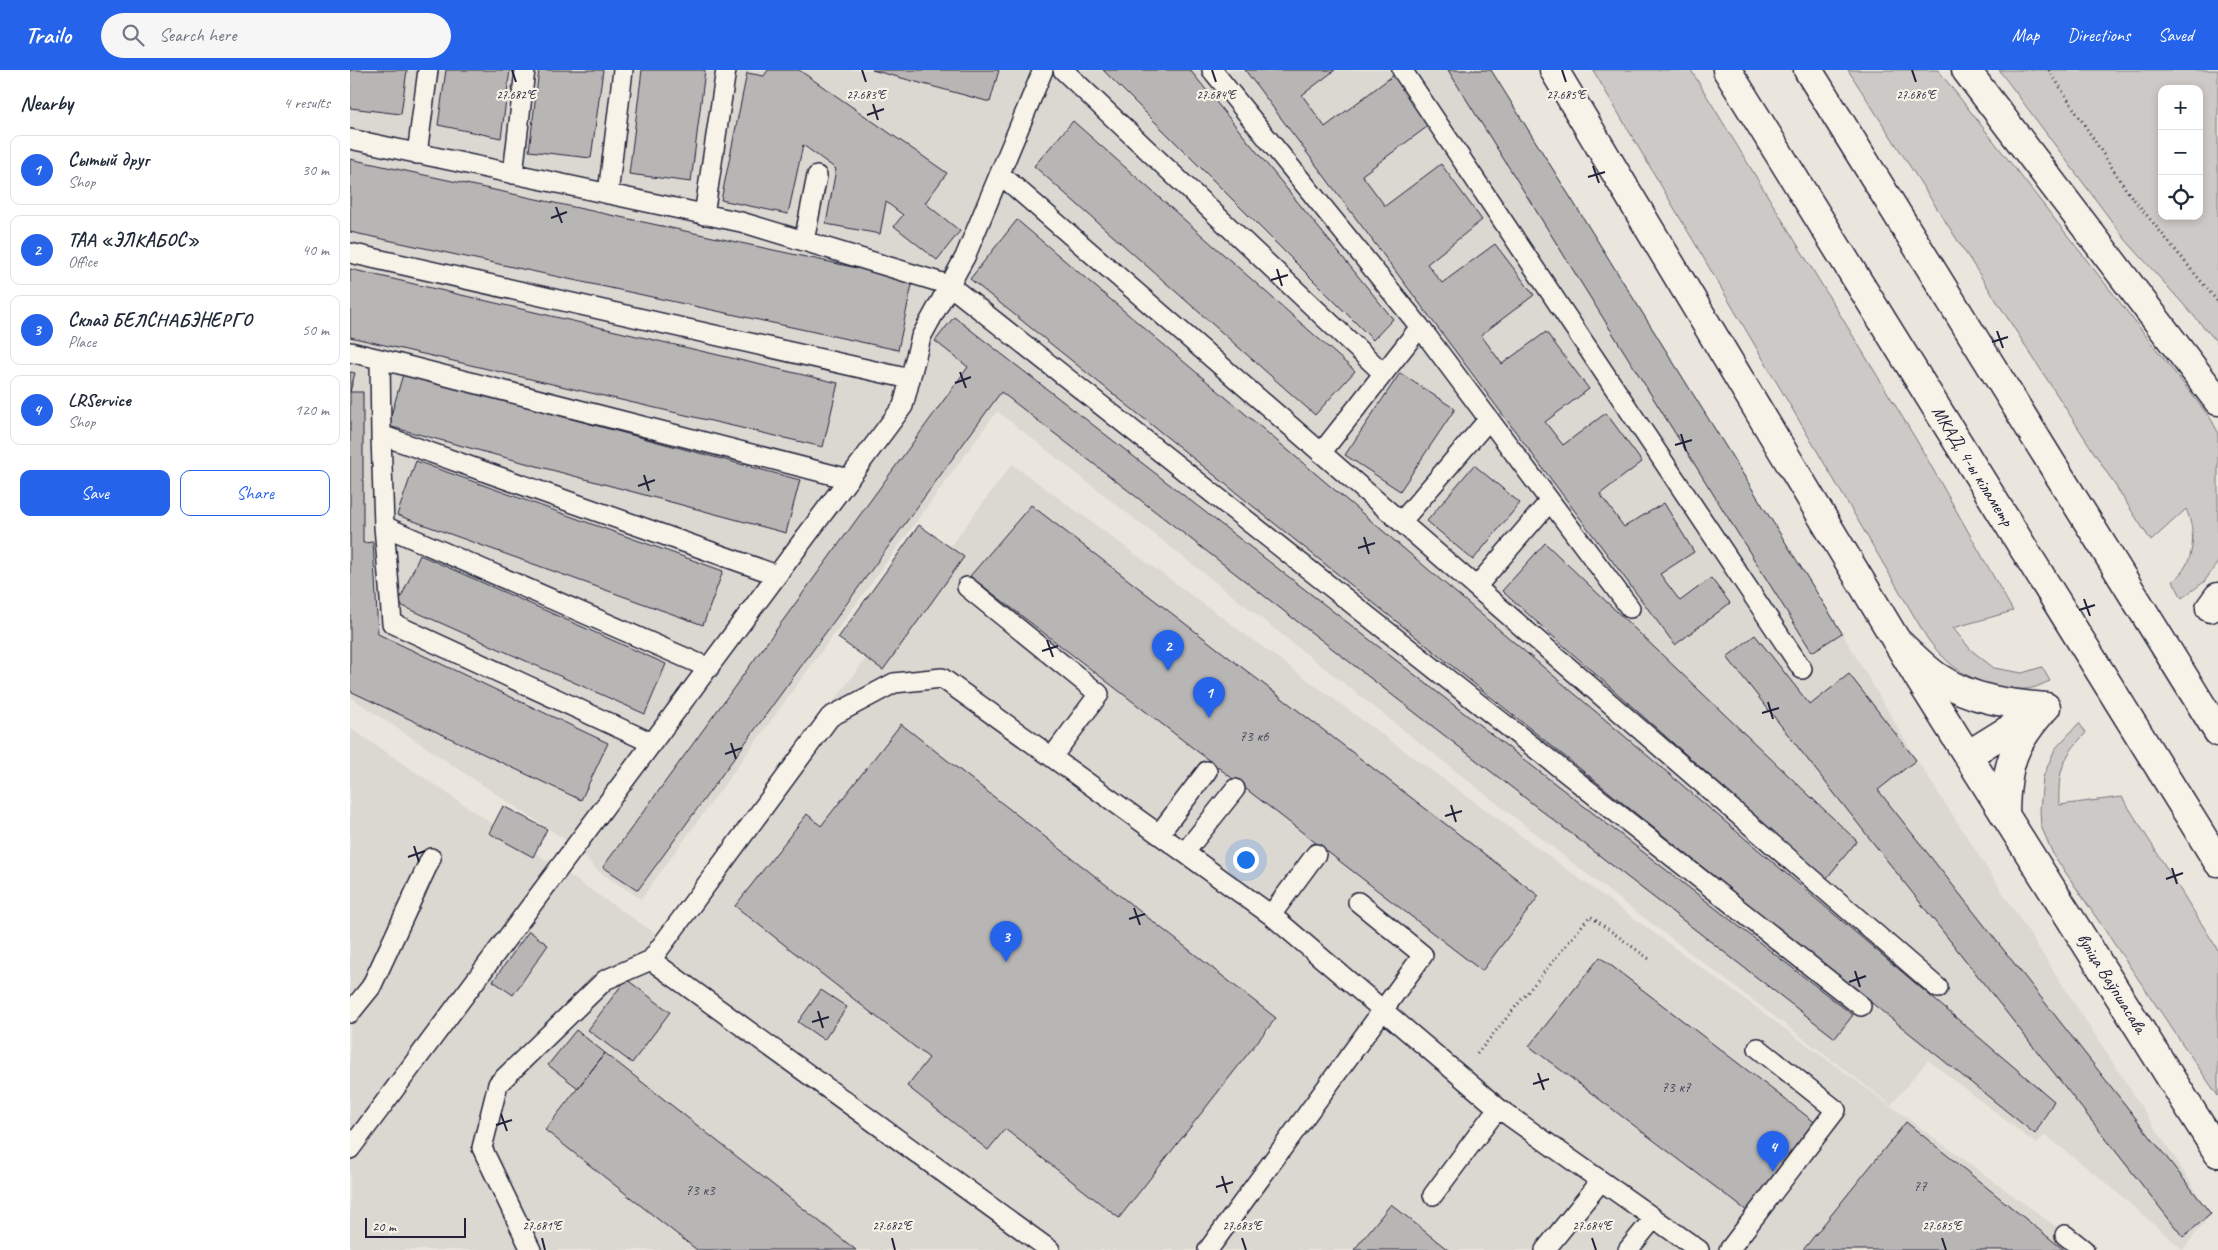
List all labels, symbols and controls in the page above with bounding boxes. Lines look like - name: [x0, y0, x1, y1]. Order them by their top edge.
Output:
- search box: [101, 13, 451, 58]
- text: Trailo: [25, 20, 71, 50]
- icon: search: [119, 21, 147, 49]
- text: Search here: [159, 23, 236, 47]
- text: Map: [2012, 24, 2039, 46]
- text: Directions: [2067, 24, 2130, 46]
- text: Saved: [2158, 24, 2193, 46]
- map controls: [2158, 85, 2203, 220]
- button: +: [2158, 85, 2203, 130]
- text: 27.682°E: [496, 87, 537, 103]
- text: 27.683°E: [846, 87, 887, 103]
- text: 27.684°E: [1196, 87, 1237, 103]
- text: 27.685°E: [1546, 87, 1587, 103]
- text: 27.686°E: [1896, 87, 1937, 103]
- text: Nearby: [20, 90, 73, 116]
- text: 4 results: [283, 93, 330, 113]
- button: −: [2158, 130, 2203, 175]
- text: Сытый друг: [68, 148, 149, 172]
- text: 1: [33, 160, 41, 180]
- text: 30 m: [302, 160, 329, 180]
- text: Shop: [68, 172, 95, 192]
- button: locate: [2158, 175, 2203, 220]
- text: ТАА «ЭЛКАБОС»: [68, 228, 199, 252]
- text: 2: [33, 240, 41, 260]
- text: 40 m: [302, 240, 329, 260]
- text: Office: [68, 252, 97, 272]
- text: Склад БЕЛСНАБЭНЕРГО: [68, 308, 252, 332]
- text: 3: [33, 320, 41, 340]
- text: 50 m: [302, 320, 329, 340]
- text: Place: [68, 332, 96, 352]
- text: LRService: [68, 388, 131, 412]
- text: 4: [33, 400, 41, 420]
- text: 120 m: [295, 400, 329, 420]
- street label: МКАД, 4-ы кіламетр: [1927, 402, 2019, 531]
- text: Shop: [68, 412, 95, 432]
- button: Save: [20, 470, 170, 516]
- button: Share: [180, 470, 330, 516]
- pin: 2: [1152, 630, 1184, 671]
- pin: 1: [1193, 677, 1225, 718]
- house number: 73 к6: [1239, 727, 1270, 746]
- your location: [1233, 847, 1259, 873]
- pin: 3: [990, 921, 1022, 962]
- street label: вуліца Ваўпшасава: [2072, 929, 2152, 1039]
- house number: 73 к7: [1661, 1078, 1692, 1097]
- pin: 4: [1757, 1131, 1789, 1172]
- house number: 77: [1913, 1177, 1928, 1196]
- house number: 73 к3: [685, 1181, 716, 1200]
- scale bar: [365, 1215, 466, 1238]
- text: 20 m: [372, 1218, 396, 1235]
- text: 27.681°E: [522, 1218, 563, 1234]
- text: 27.682°E: [872, 1218, 913, 1234]
- text: 27.683°E: [1222, 1218, 1263, 1234]
- text: 27.684°E: [1572, 1218, 1613, 1234]
- text: 27.685°E: [1922, 1218, 1963, 1234]

